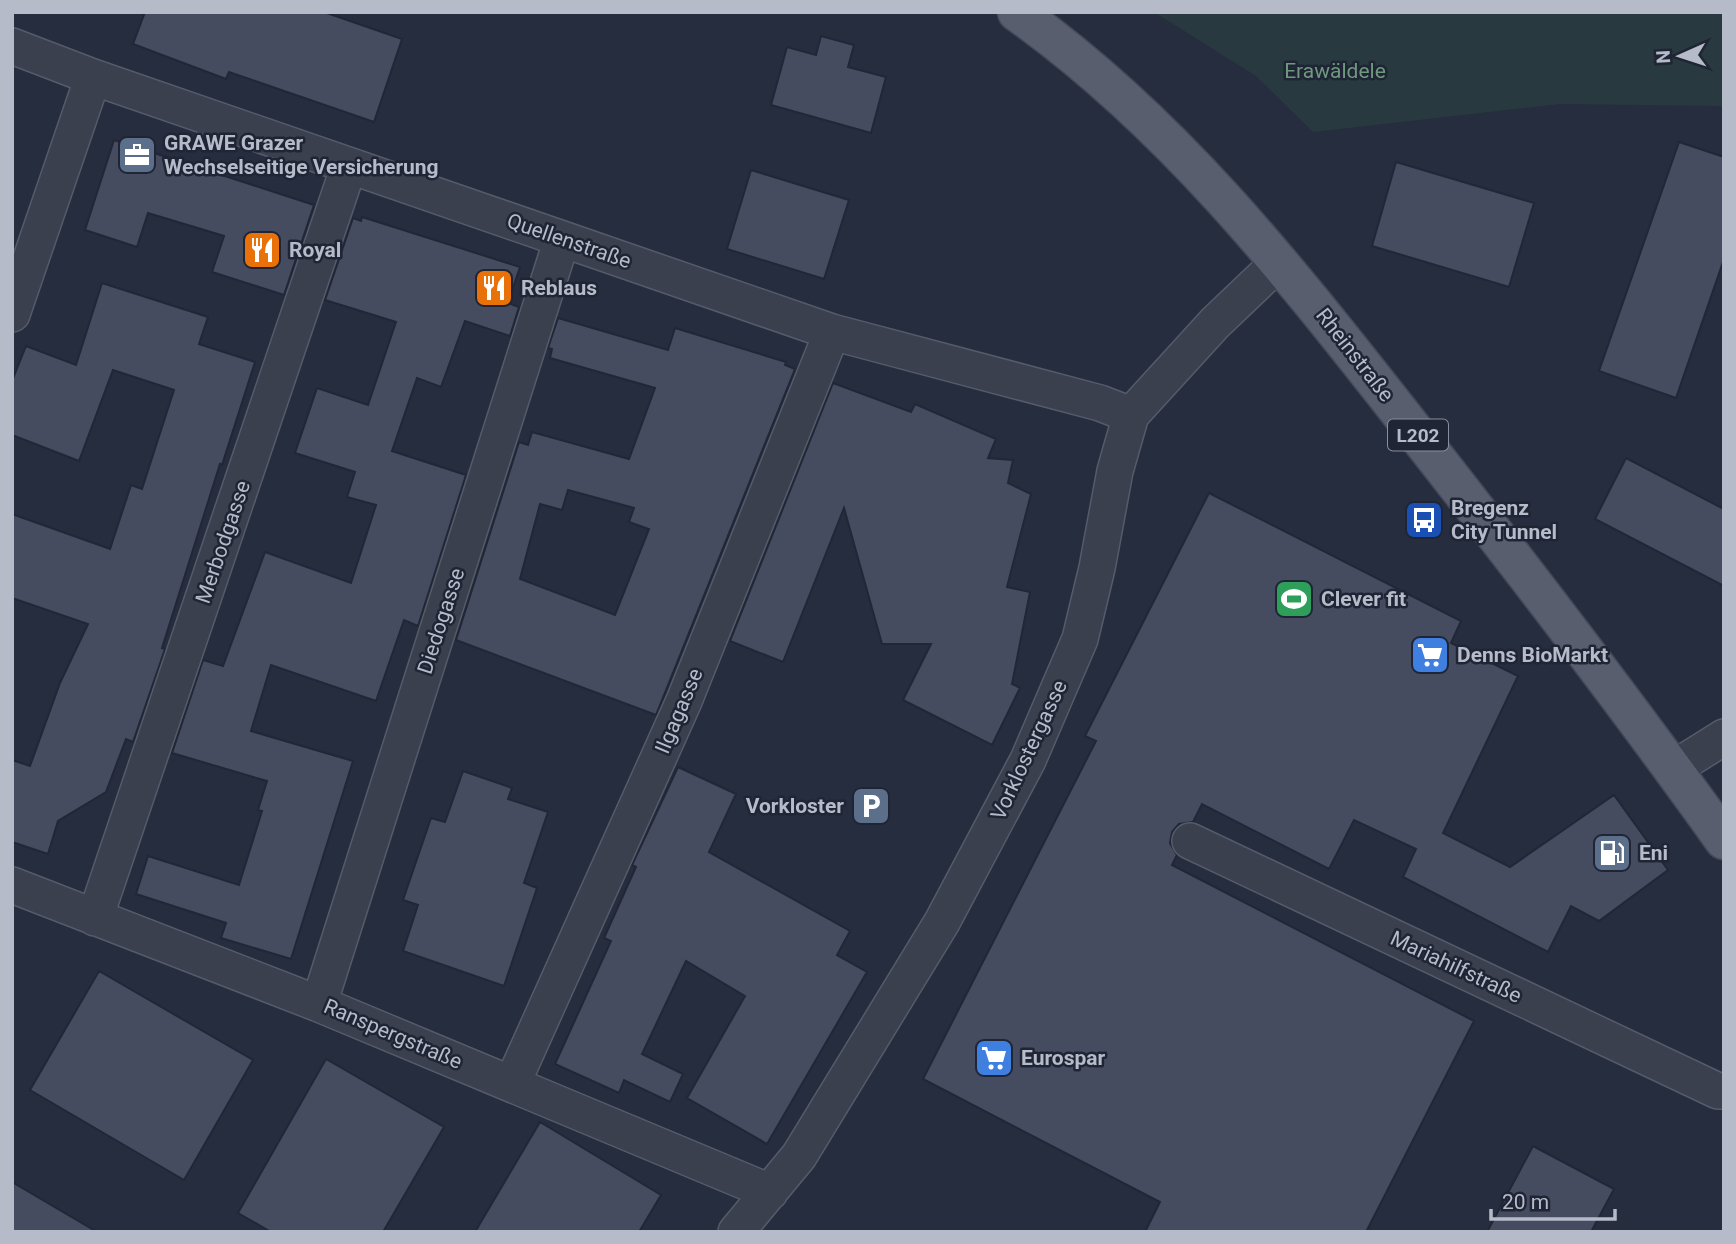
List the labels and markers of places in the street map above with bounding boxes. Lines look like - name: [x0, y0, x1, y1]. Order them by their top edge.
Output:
- place label: GRAWE Grazer Wechselseitige Versicherung: [164, 131, 439, 179]
- office icon: GRAWE Grazer Wechselseitige Versicherung: [116, 134, 158, 176]
- restaurant icon: Royal: [241, 229, 283, 271]
- place label: Royal: [289, 238, 341, 262]
- restaurant icon: Reblaus: [473, 267, 515, 309]
- place label: Reblaus: [521, 276, 597, 300]
- place label: Bregenz City Tunnel: [1451, 496, 1557, 544]
- bus stop icon: Bregenz City Tunnel: [1403, 499, 1445, 541]
- sports icon: Clever fit: [1273, 578, 1315, 620]
- place label: Clever fit: [1321, 587, 1406, 611]
- supermarket icon: Denns BioMarkt: [1409, 634, 1451, 676]
- place label: Denns BioMarkt: [1457, 643, 1608, 667]
- parking icon: Vorkloster: [850, 785, 892, 827]
- place label: Vorkloster: [746, 794, 844, 818]
- fuel station icon: Eni: [1591, 832, 1633, 874]
- place label: Eni: [1639, 841, 1668, 865]
- supermarket icon: Eurospar: [973, 1037, 1015, 1079]
- place label: Eurospar: [1021, 1046, 1105, 1070]

